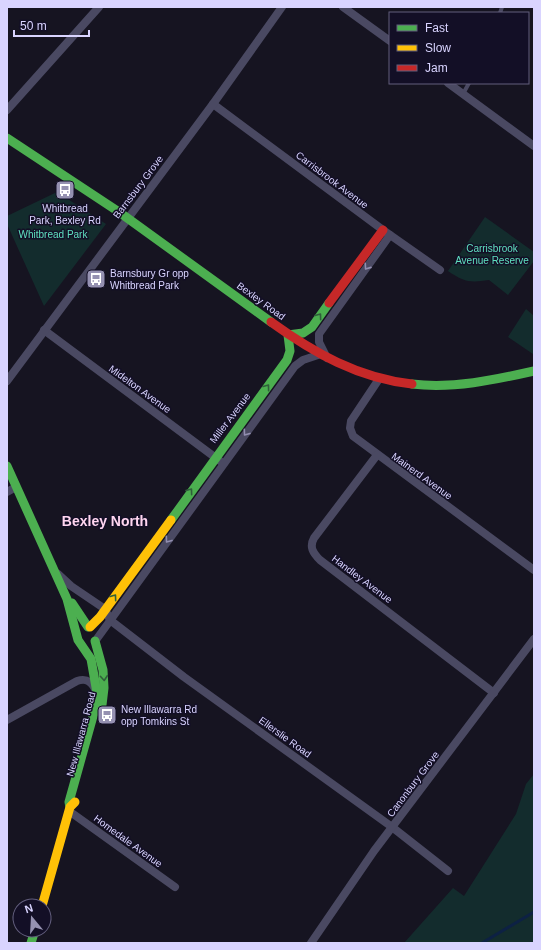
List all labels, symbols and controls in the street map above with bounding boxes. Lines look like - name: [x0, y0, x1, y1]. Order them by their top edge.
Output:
- scale bar: [14, 12, 89, 38]
- legend: [389, 12, 529, 84]
- text: 50 m: [20, 19, 47, 33]
- text: Fast: [425, 21, 449, 35]
- text: Slow: [425, 41, 451, 55]
- text: Jam: [425, 61, 448, 75]
- street label: Carrisbrook Avenue: [294, 149, 371, 211]
- street label: Barnsbury Grove: [111, 153, 165, 220]
- bus stop icon: Whitbread Park, Bexley Rd: [54, 179, 76, 201]
- place label: Whitbread Park, Bexley Rd: [29, 203, 101, 226]
- park label: Whitbread Park: [19, 229, 88, 240]
- park label: Carrisbrook Avenue Reserve: [455, 243, 529, 266]
- one-way arrow: [364, 263, 372, 270]
- bus stop icon: Barnsbury Gr opp Whitbread Park: [85, 268, 107, 290]
- place label: Barnsbury Gr opp Whitbread Park: [110, 268, 189, 291]
- street label: Bexley Road: [235, 280, 287, 322]
- one-way arrow: [315, 314, 322, 321]
- street label: Midelton Avenue: [107, 363, 173, 415]
- one-way arrow: [262, 384, 269, 391]
- street label: Miller Avenue: [208, 390, 253, 445]
- one-way arrow: [244, 429, 251, 436]
- street label: Mainerd Avenue: [390, 450, 455, 502]
- one-way arrow: [185, 489, 192, 496]
- district label: Bexley North: [62, 513, 148, 529]
- one-way arrow: [166, 536, 173, 543]
- street label: Handley Avenue: [330, 553, 395, 606]
- one-way arrow: [109, 594, 117, 601]
- one-way arrow: [99, 675, 108, 682]
- street label: New Illawarra Road: [64, 690, 98, 778]
- bus stop icon: New Illawarra Rd opp Tomkins St: [96, 704, 118, 726]
- place label: New Illawarra Rd opp Tomkins St: [121, 704, 197, 727]
- street label: Ellerslie Road: [257, 714, 313, 760]
- street label: Canonbury Grove: [385, 749, 441, 819]
- street label: Homedale Avenue: [92, 813, 165, 870]
- north arrow: [12, 898, 52, 938]
- text: N: [23, 902, 35, 915]

